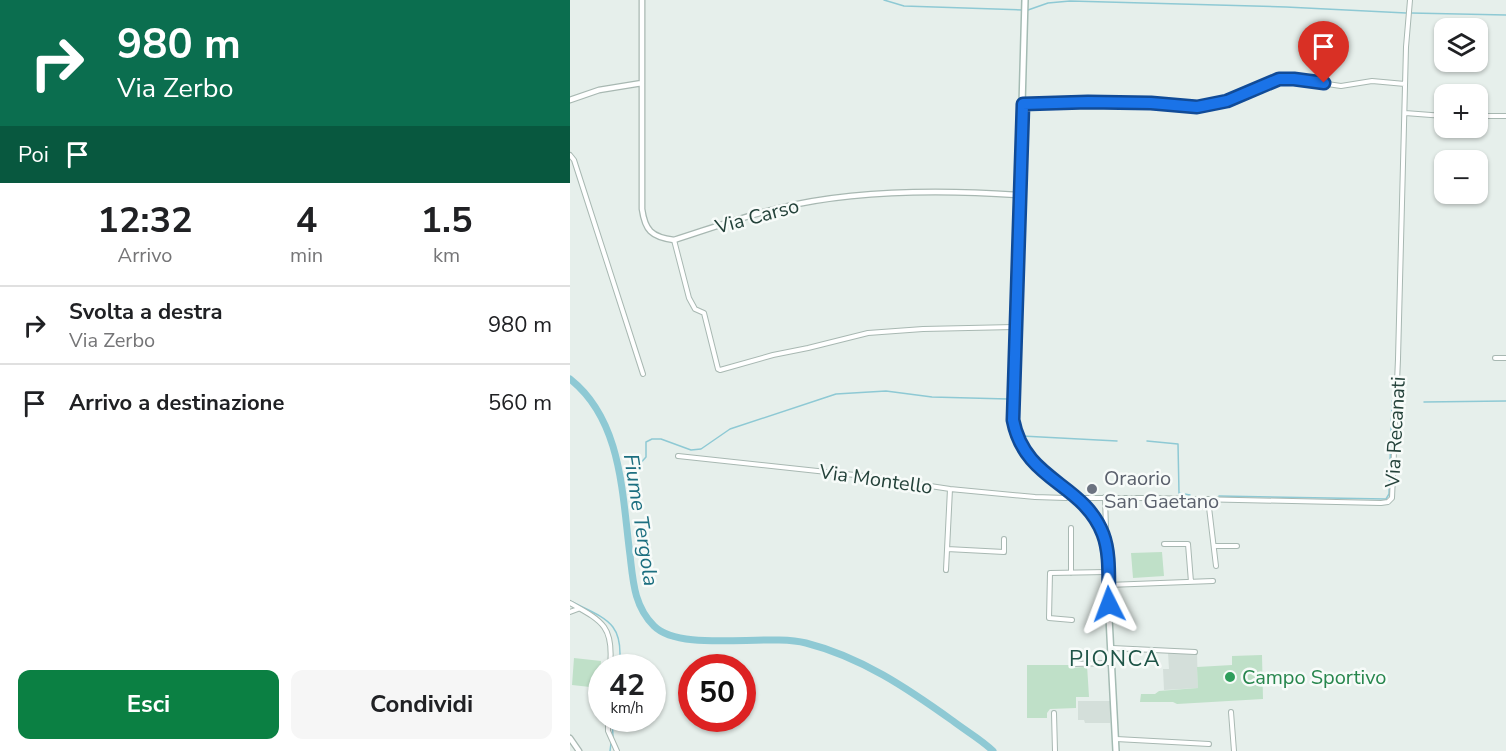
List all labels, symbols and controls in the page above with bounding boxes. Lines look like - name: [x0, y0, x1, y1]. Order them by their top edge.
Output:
- text: 980 m: [117, 16, 241, 73]
- map controls: [1434, 18, 1488, 204]
- button: layers: [1434, 18, 1488, 72]
- pin: [1298, 21, 1349, 83]
- icon: right: [18, 24, 96, 102]
- icon: arrive: [1307, 30, 1340, 63]
- text: Via Zerbo: [117, 70, 233, 107]
- button: +: [1434, 84, 1488, 138]
- icon: arrive: [61, 138, 94, 171]
- text: Poi: [18, 140, 49, 170]
- button: −: [1434, 150, 1488, 204]
- street label: Via Carso: [711, 192, 802, 241]
- text: 12:32: [97, 196, 193, 245]
- text: 4: [296, 196, 317, 245]
- text: 1.5: [420, 196, 473, 245]
- text: Arrivo: [118, 242, 172, 269]
- text: min: [290, 242, 323, 269]
- text: km: [433, 242, 460, 269]
- text: Svolta a destra: [69, 297, 223, 327]
- icon: right: [18, 309, 51, 342]
- text: 980 m: [488, 310, 552, 340]
- text: Via Zerbo: [69, 327, 155, 354]
- street label: Via Recanati: [1379, 376, 1412, 489]
- icon: arrive: [18, 387, 51, 420]
- text: Arrivo a destinazione: [69, 388, 284, 418]
- text: 560 m: [488, 388, 552, 418]
- water label: Fiume Tergola: [617, 452, 665, 588]
- street label: Via Montello: [817, 458, 934, 501]
- place label: Oraorio San Gaetano: [1104, 465, 1219, 515]
- marker: Oraorio San Gaetano: [1085, 482, 1099, 496]
- position arrow: [1077, 572, 1141, 636]
- district label: PIONCA: [1069, 644, 1161, 674]
- speed limit sign: 50: [678, 654, 756, 732]
- place label: Campo Sportivo: [1242, 664, 1386, 691]
- text: 42: [609, 665, 645, 706]
- button: Esci: [18, 670, 279, 739]
- button: Condividi: [291, 670, 552, 739]
- marker: Campo Sportivo: [1223, 670, 1237, 684]
- text: km/h: [610, 698, 644, 718]

